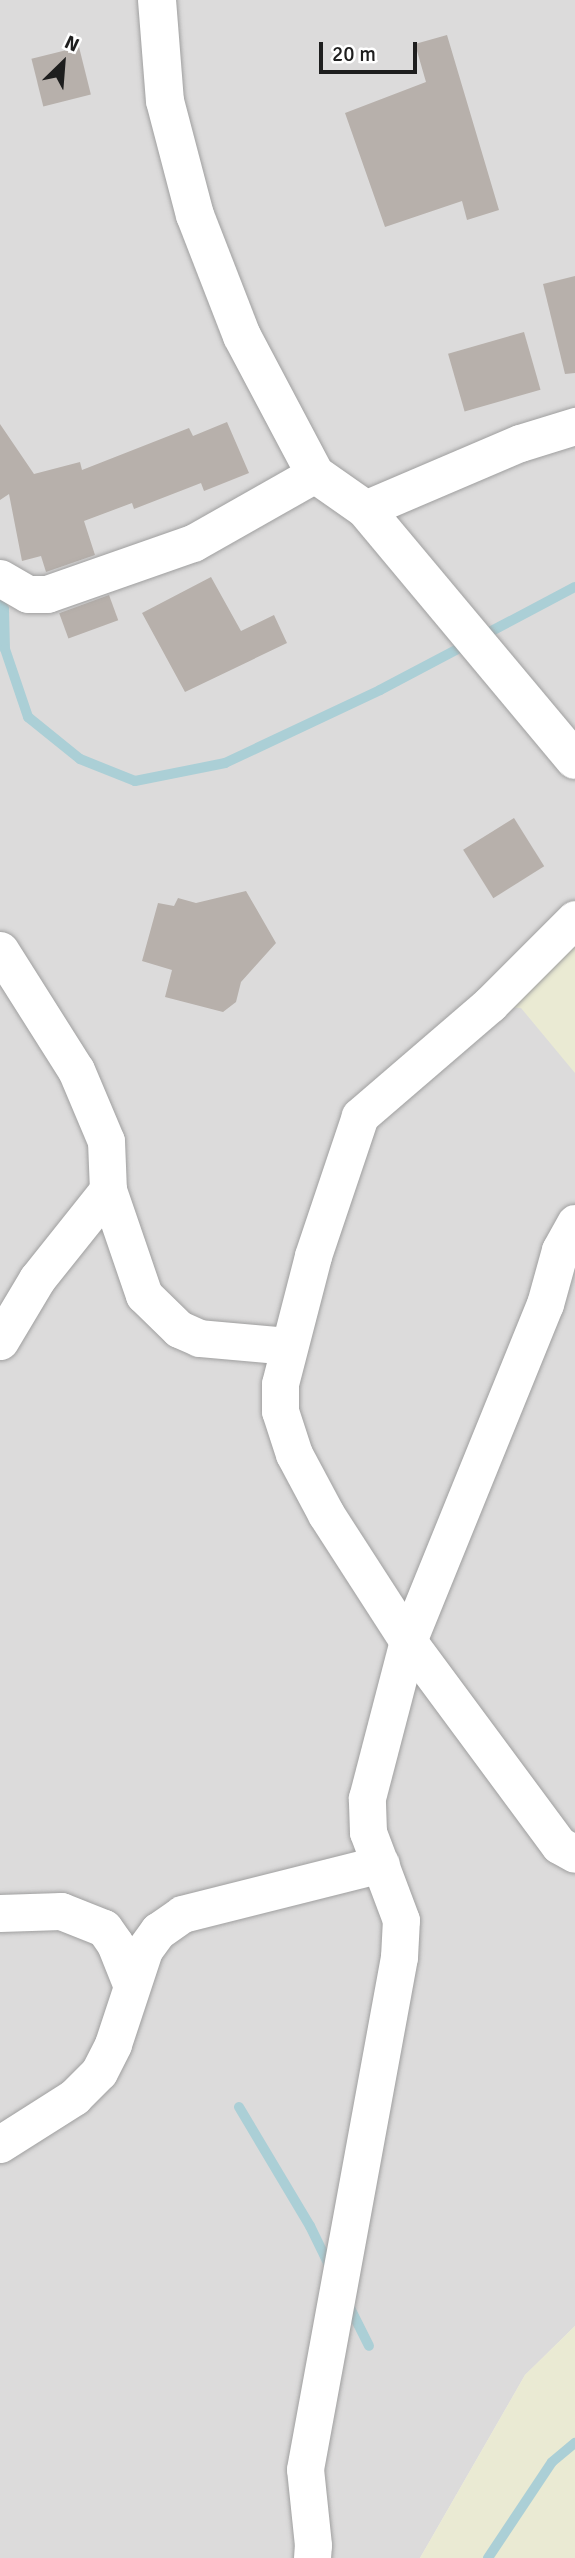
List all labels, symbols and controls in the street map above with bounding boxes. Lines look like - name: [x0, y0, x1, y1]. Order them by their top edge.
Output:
- north arrow: [28, 28, 98, 98]
- scale bar: [323, 28, 421, 72]
- text: N: [61, 30, 83, 58]
- text: 20 m: [332, 41, 376, 67]

